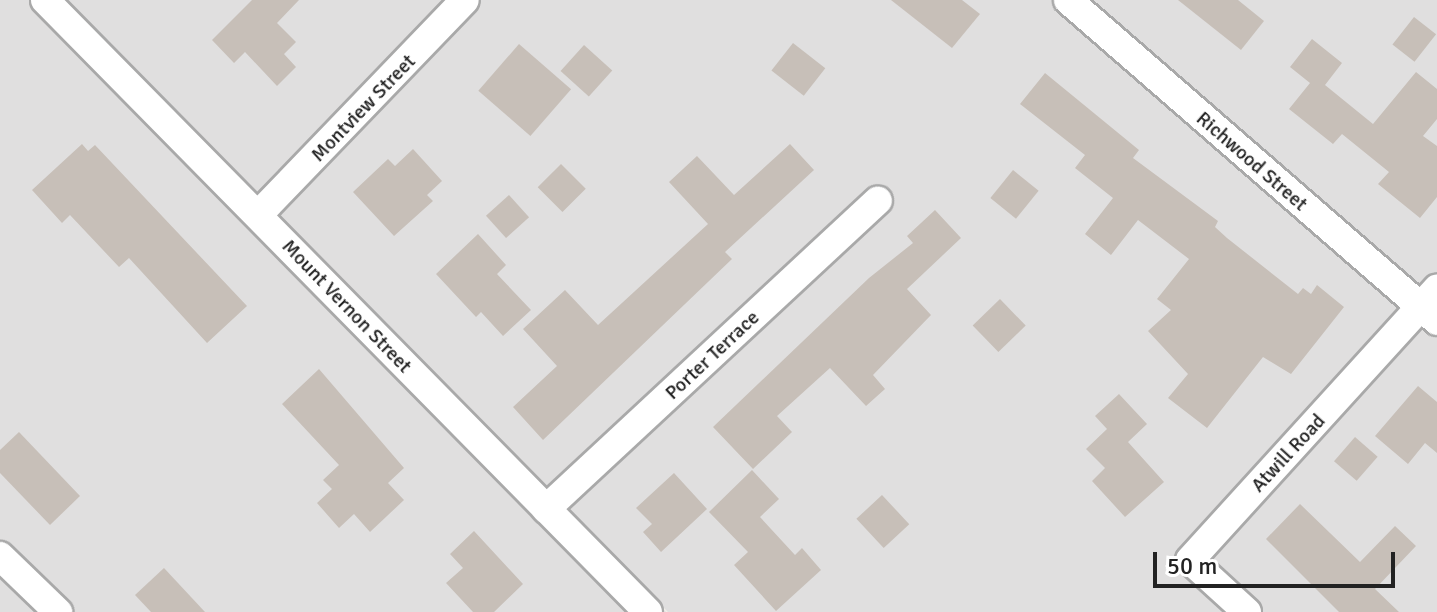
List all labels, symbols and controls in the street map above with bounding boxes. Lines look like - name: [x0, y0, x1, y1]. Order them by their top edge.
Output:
- street label: Montview Street: [306, 49, 420, 167]
- street label: Richwood Street: [1191, 106, 1313, 216]
- street label: Mount Vernon Street: [277, 234, 417, 378]
- street label: Porter Terrace: [660, 305, 764, 405]
- street label: Atwill Road: [1246, 409, 1330, 497]
- scale bar: [1157, 536, 1399, 586]
- text: 50 m: [1167, 551, 1217, 581]

